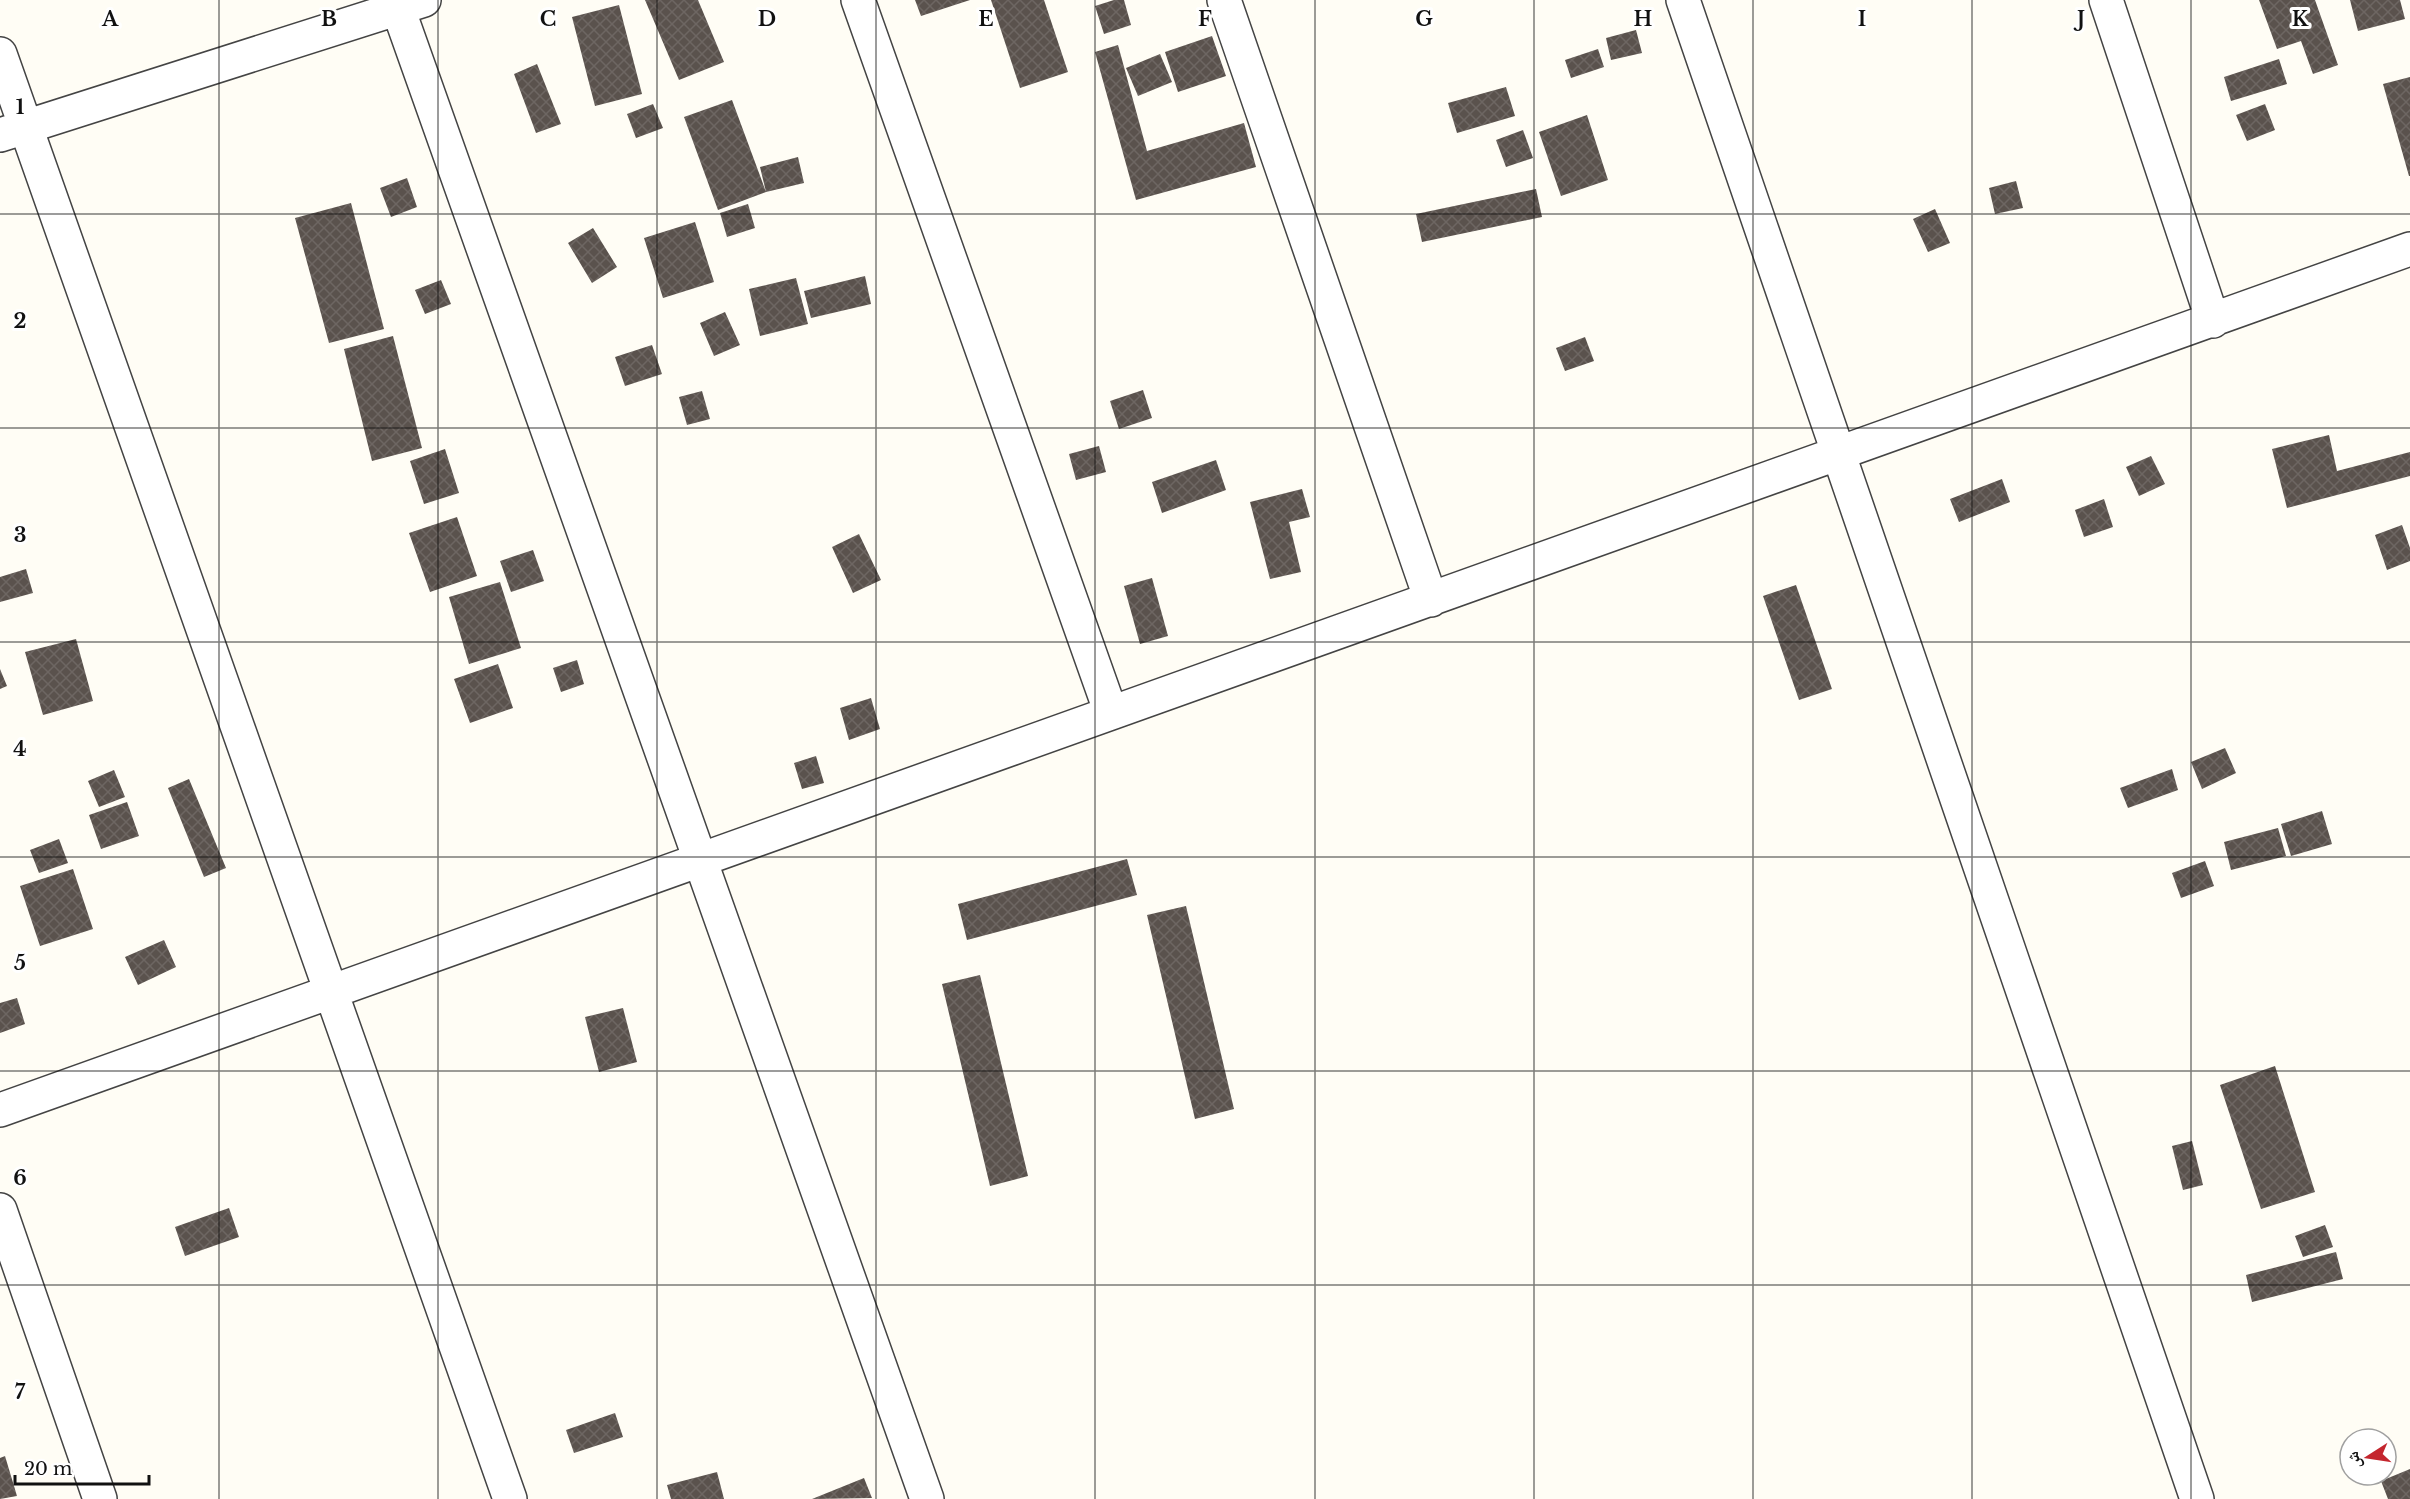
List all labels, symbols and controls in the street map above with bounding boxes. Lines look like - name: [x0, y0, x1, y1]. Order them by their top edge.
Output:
- text: A: [101, 7, 119, 31]
- text: B: [321, 7, 337, 31]
- text: C: [540, 7, 556, 31]
- text: D: [758, 7, 776, 31]
- text: E: [978, 7, 994, 31]
- text: F: [1198, 7, 1212, 31]
- text: G: [1415, 7, 1433, 31]
- text: H: [1634, 7, 1653, 31]
- text: I: [1858, 7, 1866, 31]
- text: J: [2073, 7, 2085, 31]
- text: K: [2292, 7, 2309, 31]
- text: 1: [16, 95, 25, 119]
- text: 2: [13, 309, 27, 333]
- text: 3: [14, 523, 26, 547]
- text: 4: [13, 737, 27, 761]
- text: 5: [14, 951, 26, 975]
- text: 6: [13, 1166, 27, 1190]
- text: 7: [15, 1380, 26, 1404]
- north arrow: [2338, 1427, 2398, 1487]
- scale bar: [15, 1448, 148, 1486]
- text: ش: [2342, 1450, 2365, 1471]
- text: 20 m: [24, 1458, 72, 1480]

